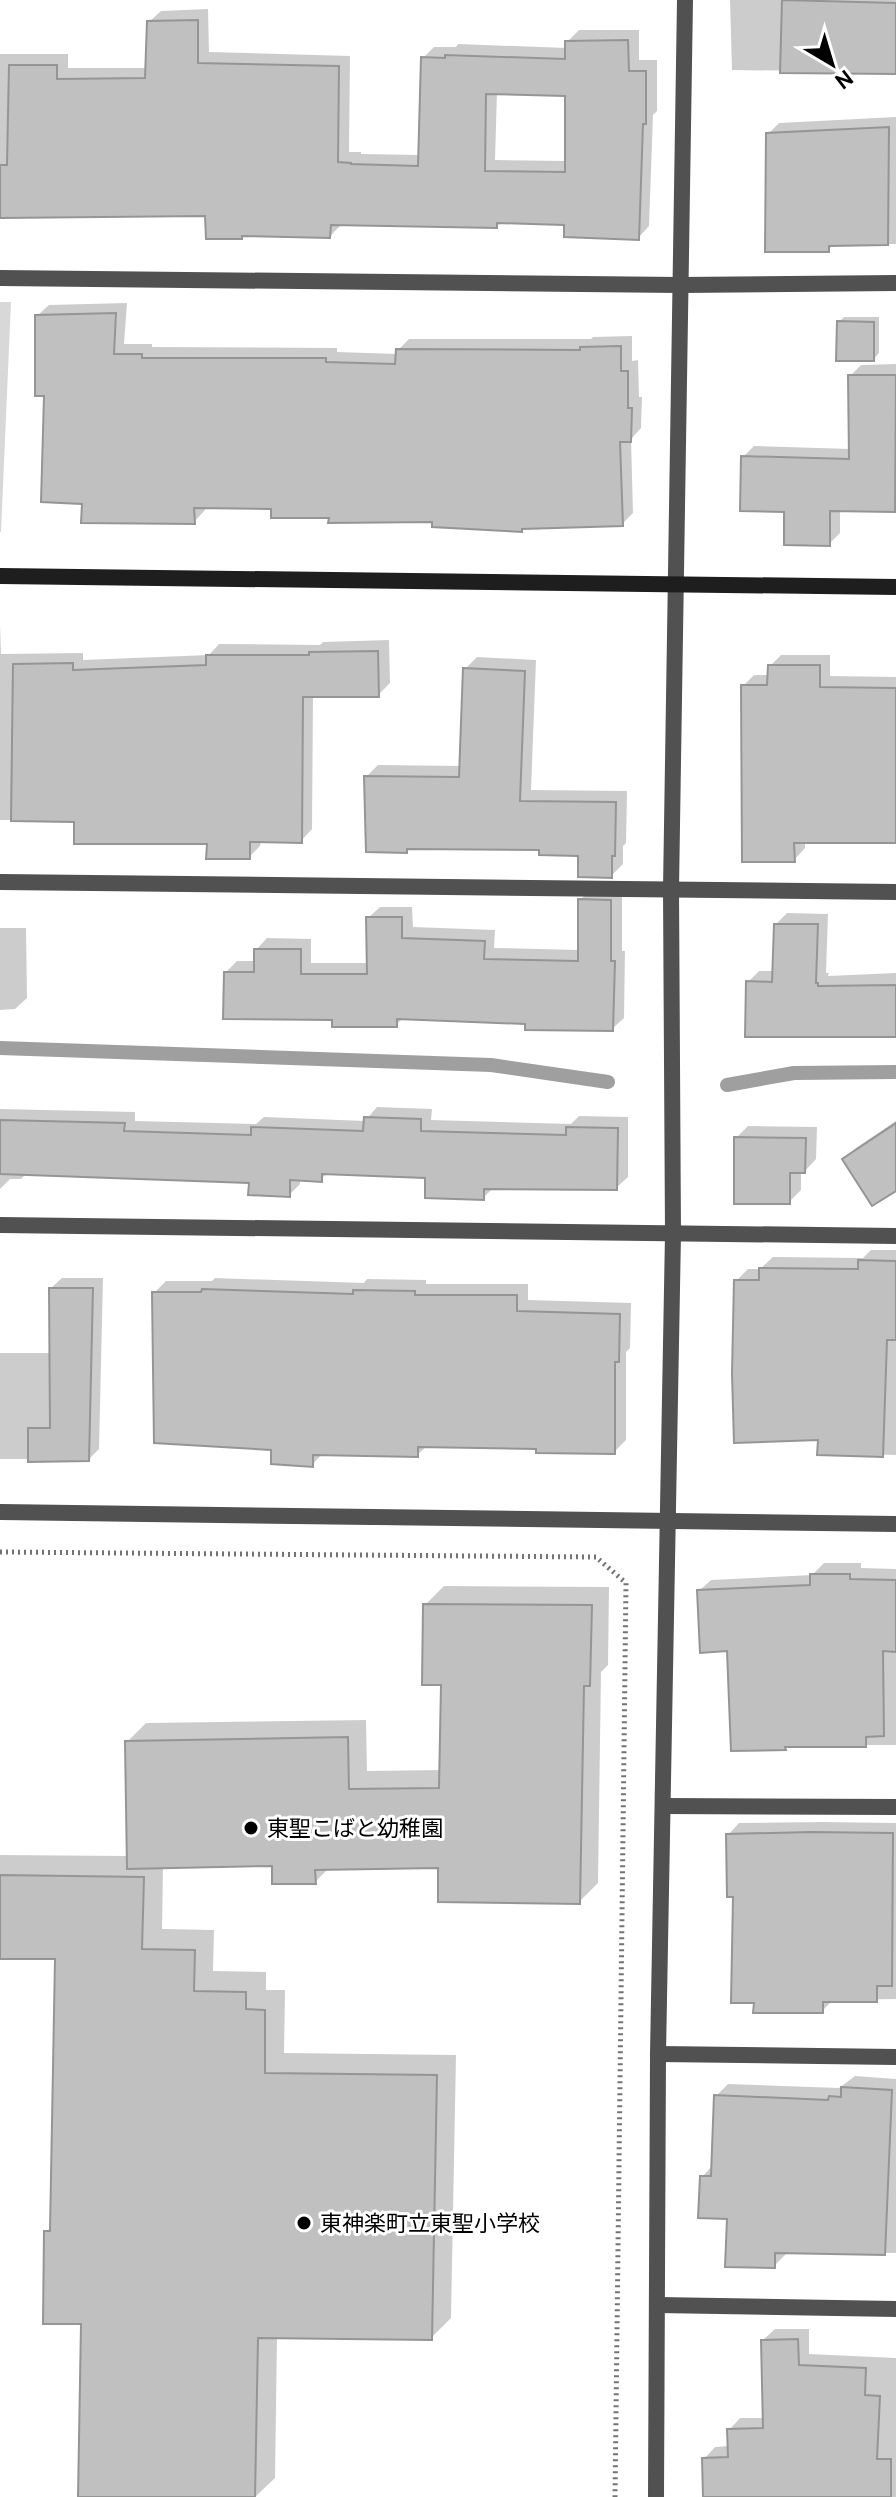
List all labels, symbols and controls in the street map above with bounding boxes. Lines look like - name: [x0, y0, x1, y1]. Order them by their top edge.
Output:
- north arrow: [792, 24, 872, 104]
- text: N: [830, 64, 858, 95]
- place label: 東聖こばと幼稚園: [267, 1815, 443, 1842]
- marker: 東聖こばと幼稚園: [242, 1819, 260, 1837]
- place label: 東神楽町立東聖小学校: [320, 2210, 540, 2237]
- marker: 東神楽町立東聖小学校: [295, 2214, 313, 2232]

